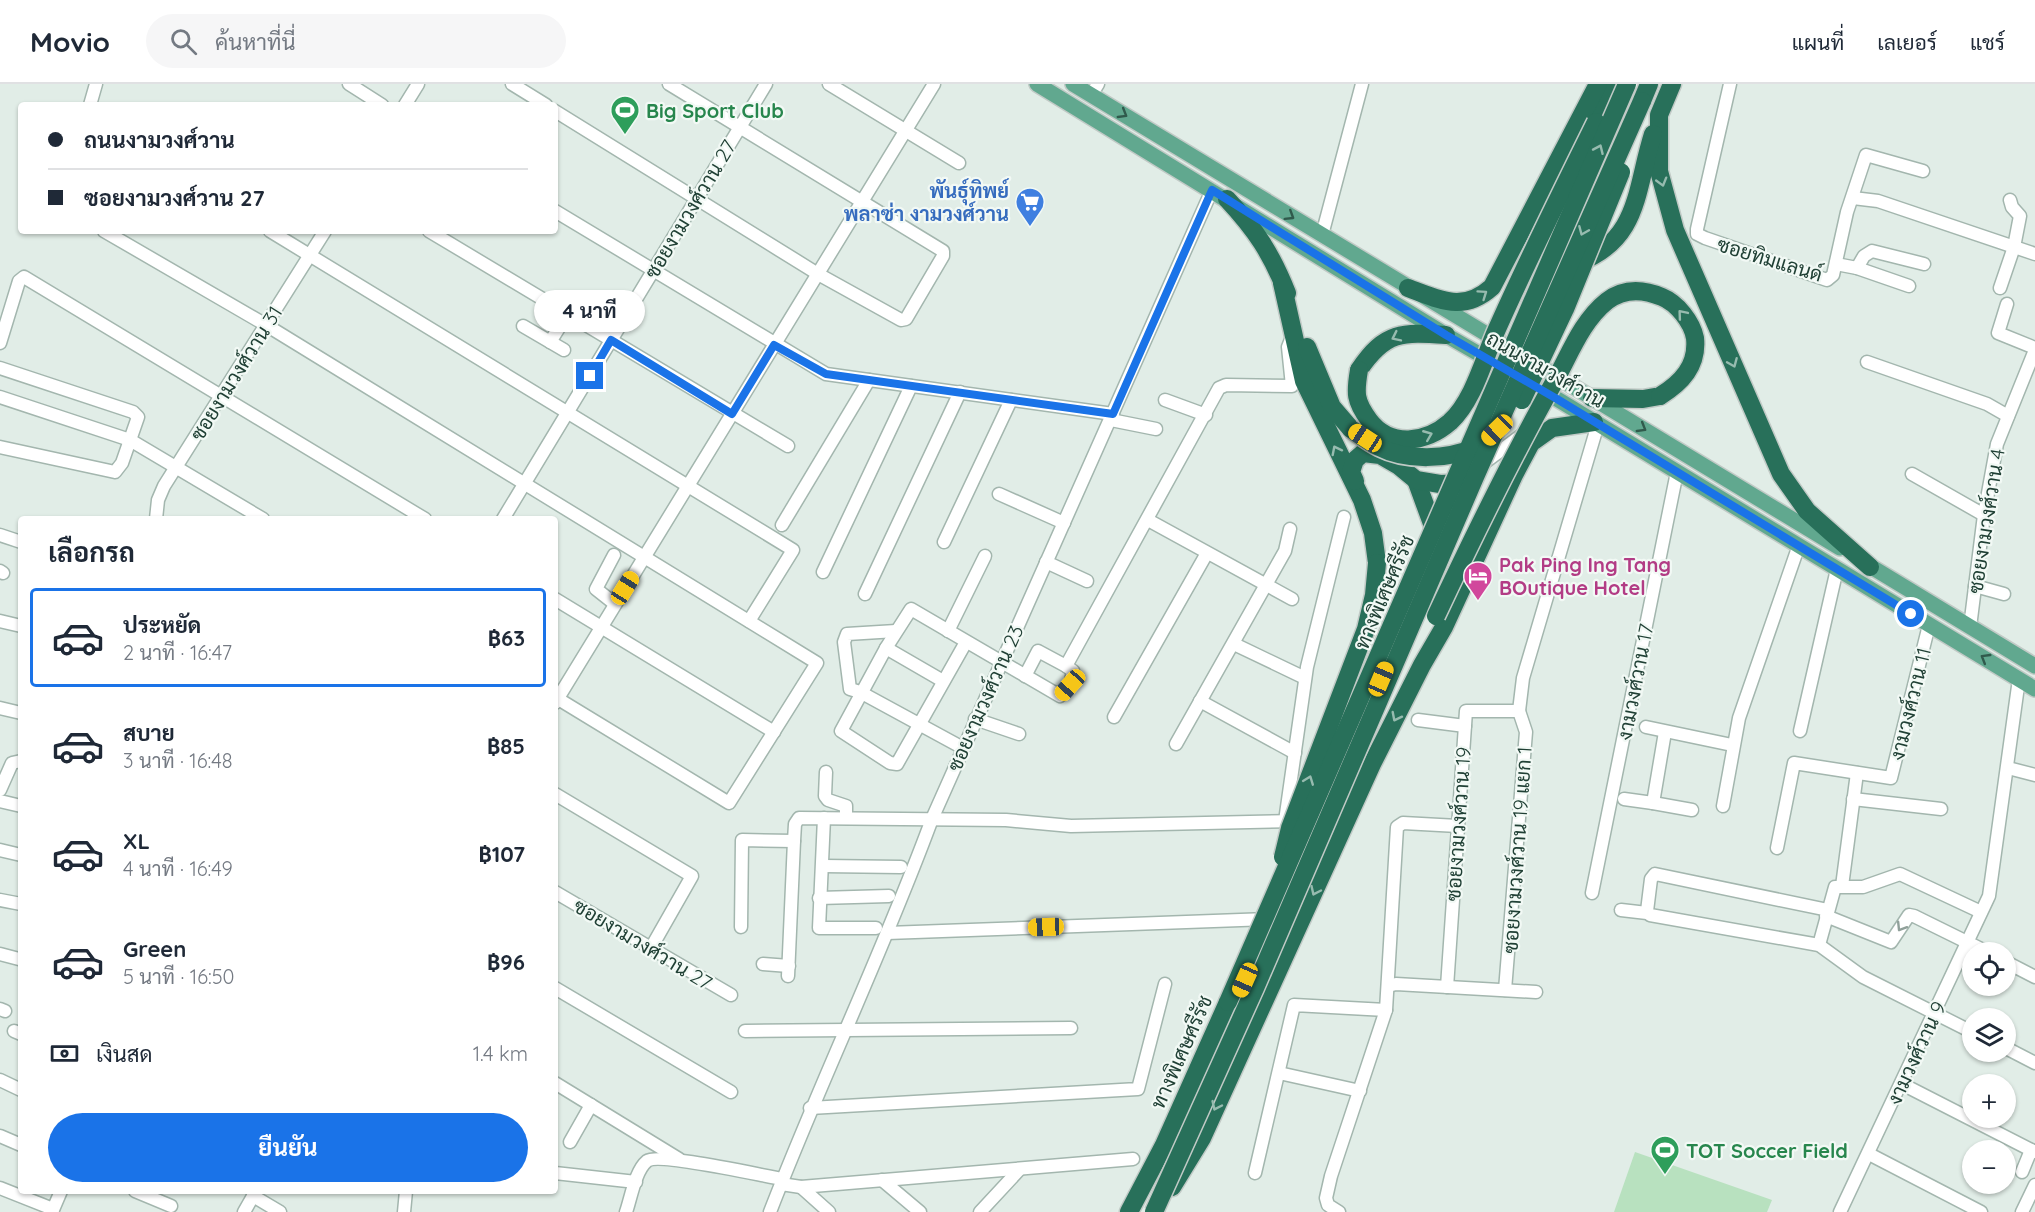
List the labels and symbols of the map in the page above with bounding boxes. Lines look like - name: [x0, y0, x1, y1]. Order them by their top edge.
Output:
- sports icon: Big Sport Club: [609, 94, 641, 136]
- place label: Big Sport Club: [646, 98, 784, 123]
- one-way arrow: [1117, 107, 1127, 119]
- street label: ซอยงามวงศ์วาน 27: [638, 135, 741, 283]
- one-way arrow: [1591, 145, 1603, 156]
- one-way arrow: [1655, 176, 1667, 186]
- place label: พันธุ์ทิพย์ พลาซ่า งามวงศ์วาน: [844, 178, 1010, 226]
- supermarket icon: พันธุ์ทิพย์ พลาซ่า งามวงศ์วาน: [1014, 186, 1046, 228]
- one-way arrow: [1284, 208, 1294, 220]
- one-way arrow: [1578, 225, 1590, 236]
- street label: ซอยทิมแลนด์: [1714, 230, 1826, 287]
- callout: 4 นาที: [534, 289, 646, 331]
- one-way arrow: [1476, 290, 1487, 301]
- street label: ซอยงามวงศ์วาน 31: [184, 301, 287, 445]
- one-way arrow: [1678, 310, 1689, 321]
- street label: ถนนงามวงศ์วาน: [1483, 324, 1610, 413]
- one-way arrow: [1392, 330, 1402, 341]
- one-way arrow: [1726, 356, 1738, 367]
- route end: [576, 362, 603, 389]
- car: [1478, 411, 1516, 449]
- car: [1345, 421, 1385, 455]
- one-way arrow: [1636, 421, 1646, 433]
- one-way arrow: [1422, 430, 1433, 442]
- one-way arrow: [1332, 445, 1344, 456]
- street label: ซอยงามวงศ์วาน 4: [1961, 446, 2010, 595]
- street label: ทางพิเศษศรีรัช: [1349, 531, 1419, 653]
- place label: Pak Ping Ing Tang BOutique Hotel: [1499, 552, 1671, 600]
- hotel icon: Pak Ping Ing Tang BOutique Hotel: [1462, 560, 1494, 602]
- car: [608, 568, 642, 608]
- route start: [1897, 600, 1924, 627]
- street label: ซอยงามวงศ์วาน 23: [941, 621, 1028, 775]
- street label: งามวงศ์วาน 17: [1610, 621, 1659, 742]
- street label: งามวงศ์วาน 11: [1883, 645, 1936, 763]
- one-way arrow: [1981, 654, 1991, 666]
- car: [1366, 659, 1396, 699]
- car: [1051, 666, 1089, 704]
- one-way arrow: [1391, 711, 1403, 722]
- street label: ซอยงามวงศ์วาน 19: [1439, 746, 1476, 902]
- street label: ซอยงามวงศ์วาน 19 แยก 1: [1496, 746, 1537, 954]
- one-way arrow: [1301, 775, 1314, 786]
- one-way arrow: [1310, 884, 1322, 895]
- street label: ซอยงามวงศ์วาน 27: [569, 892, 717, 995]
- car: [1028, 917, 1064, 937]
- one-way arrow: [1897, 920, 1908, 931]
- car: [1229, 960, 1261, 1000]
- street label: ทางพิเศษศรีรัช: [1145, 991, 1217, 1113]
- street label: งามวงศ์วาน 9: [1880, 997, 1951, 1109]
- one-way arrow: [1212, 1100, 1224, 1111]
- sports icon: TOT Soccer Field: [1649, 1134, 1681, 1176]
- place label: TOT Soccer Field: [1686, 1138, 1848, 1163]

